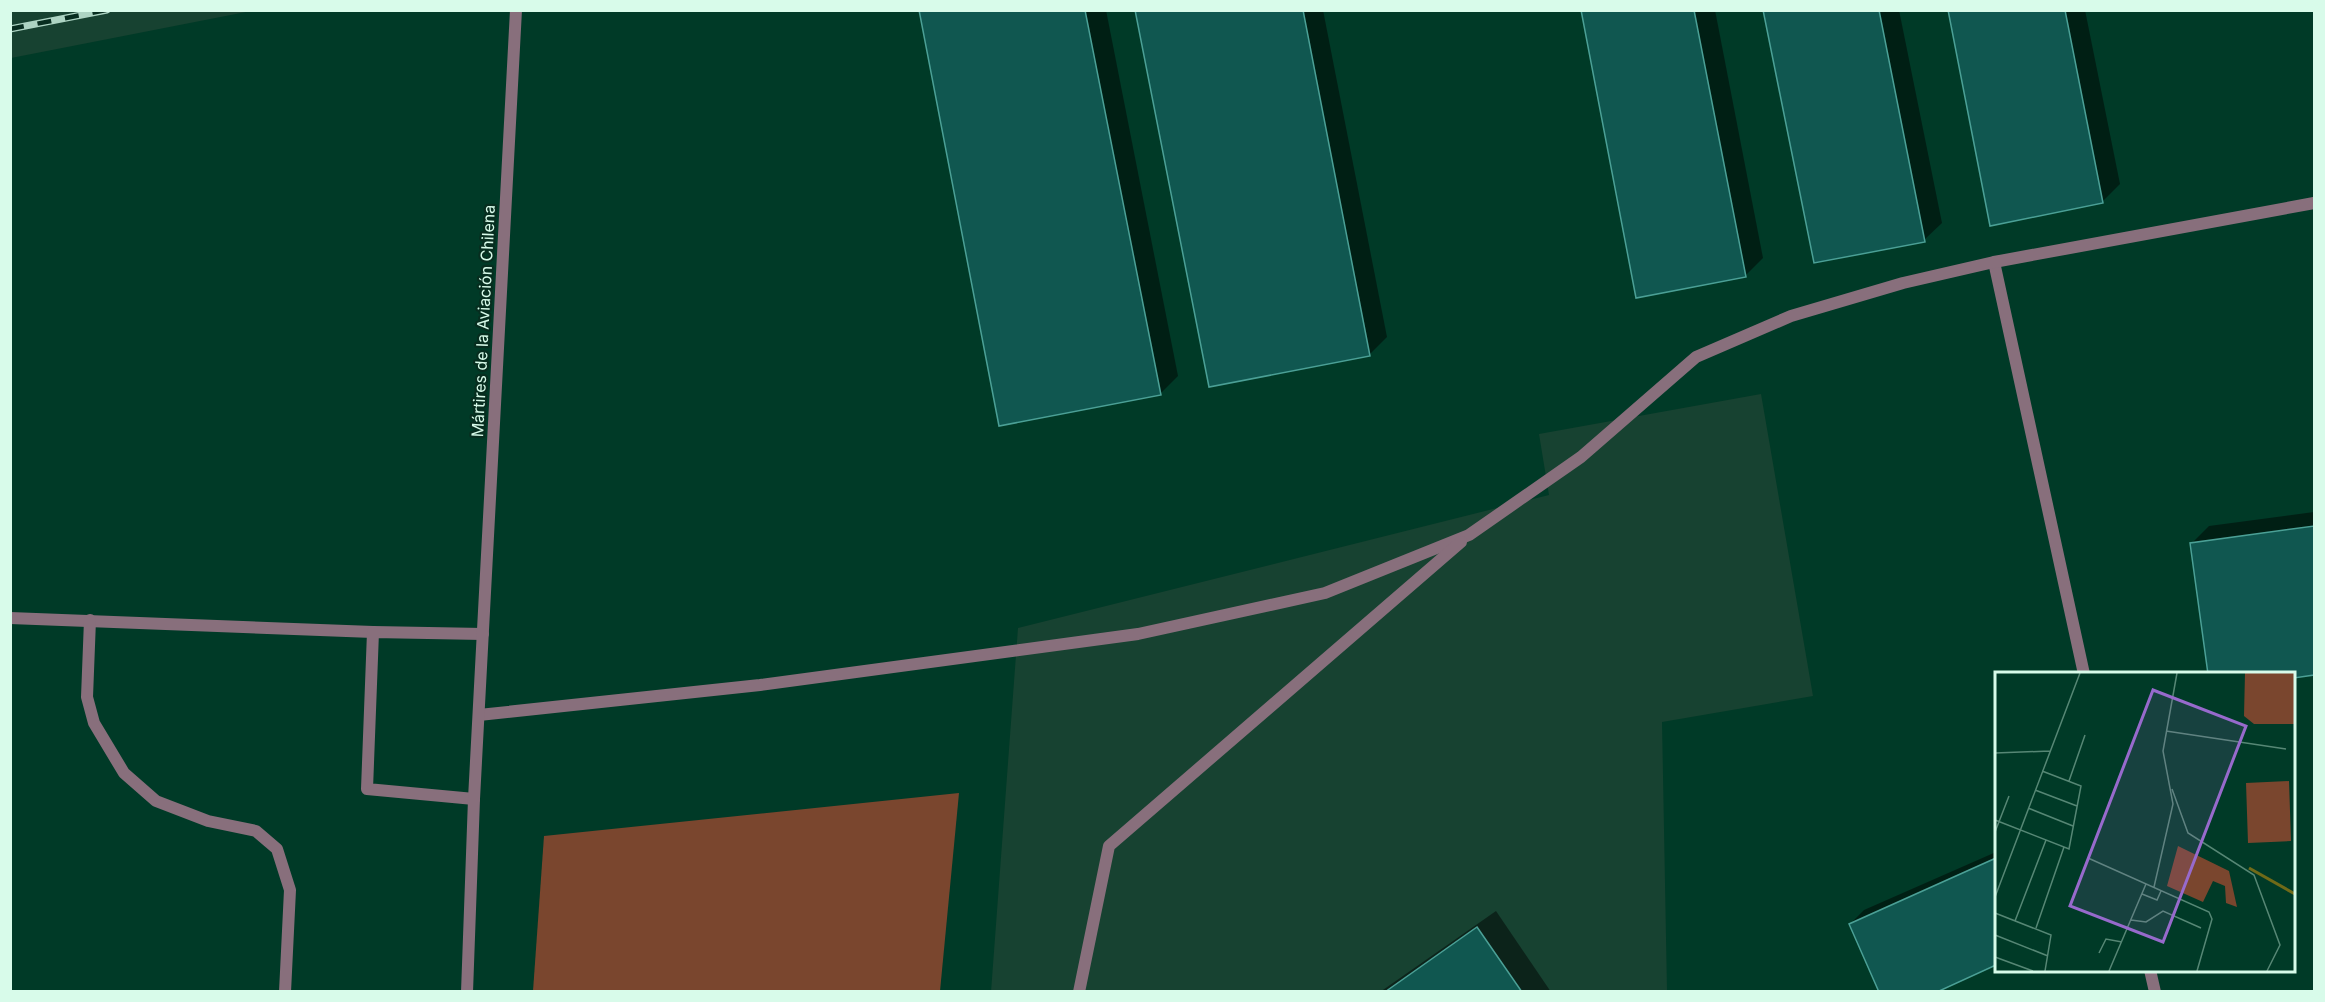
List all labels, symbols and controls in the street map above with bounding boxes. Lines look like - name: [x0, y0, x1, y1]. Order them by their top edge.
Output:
- street label: Mártires de la Aviación Chilena: [467, 204, 499, 438]
- inset map: [1995, 672, 2295, 972]

